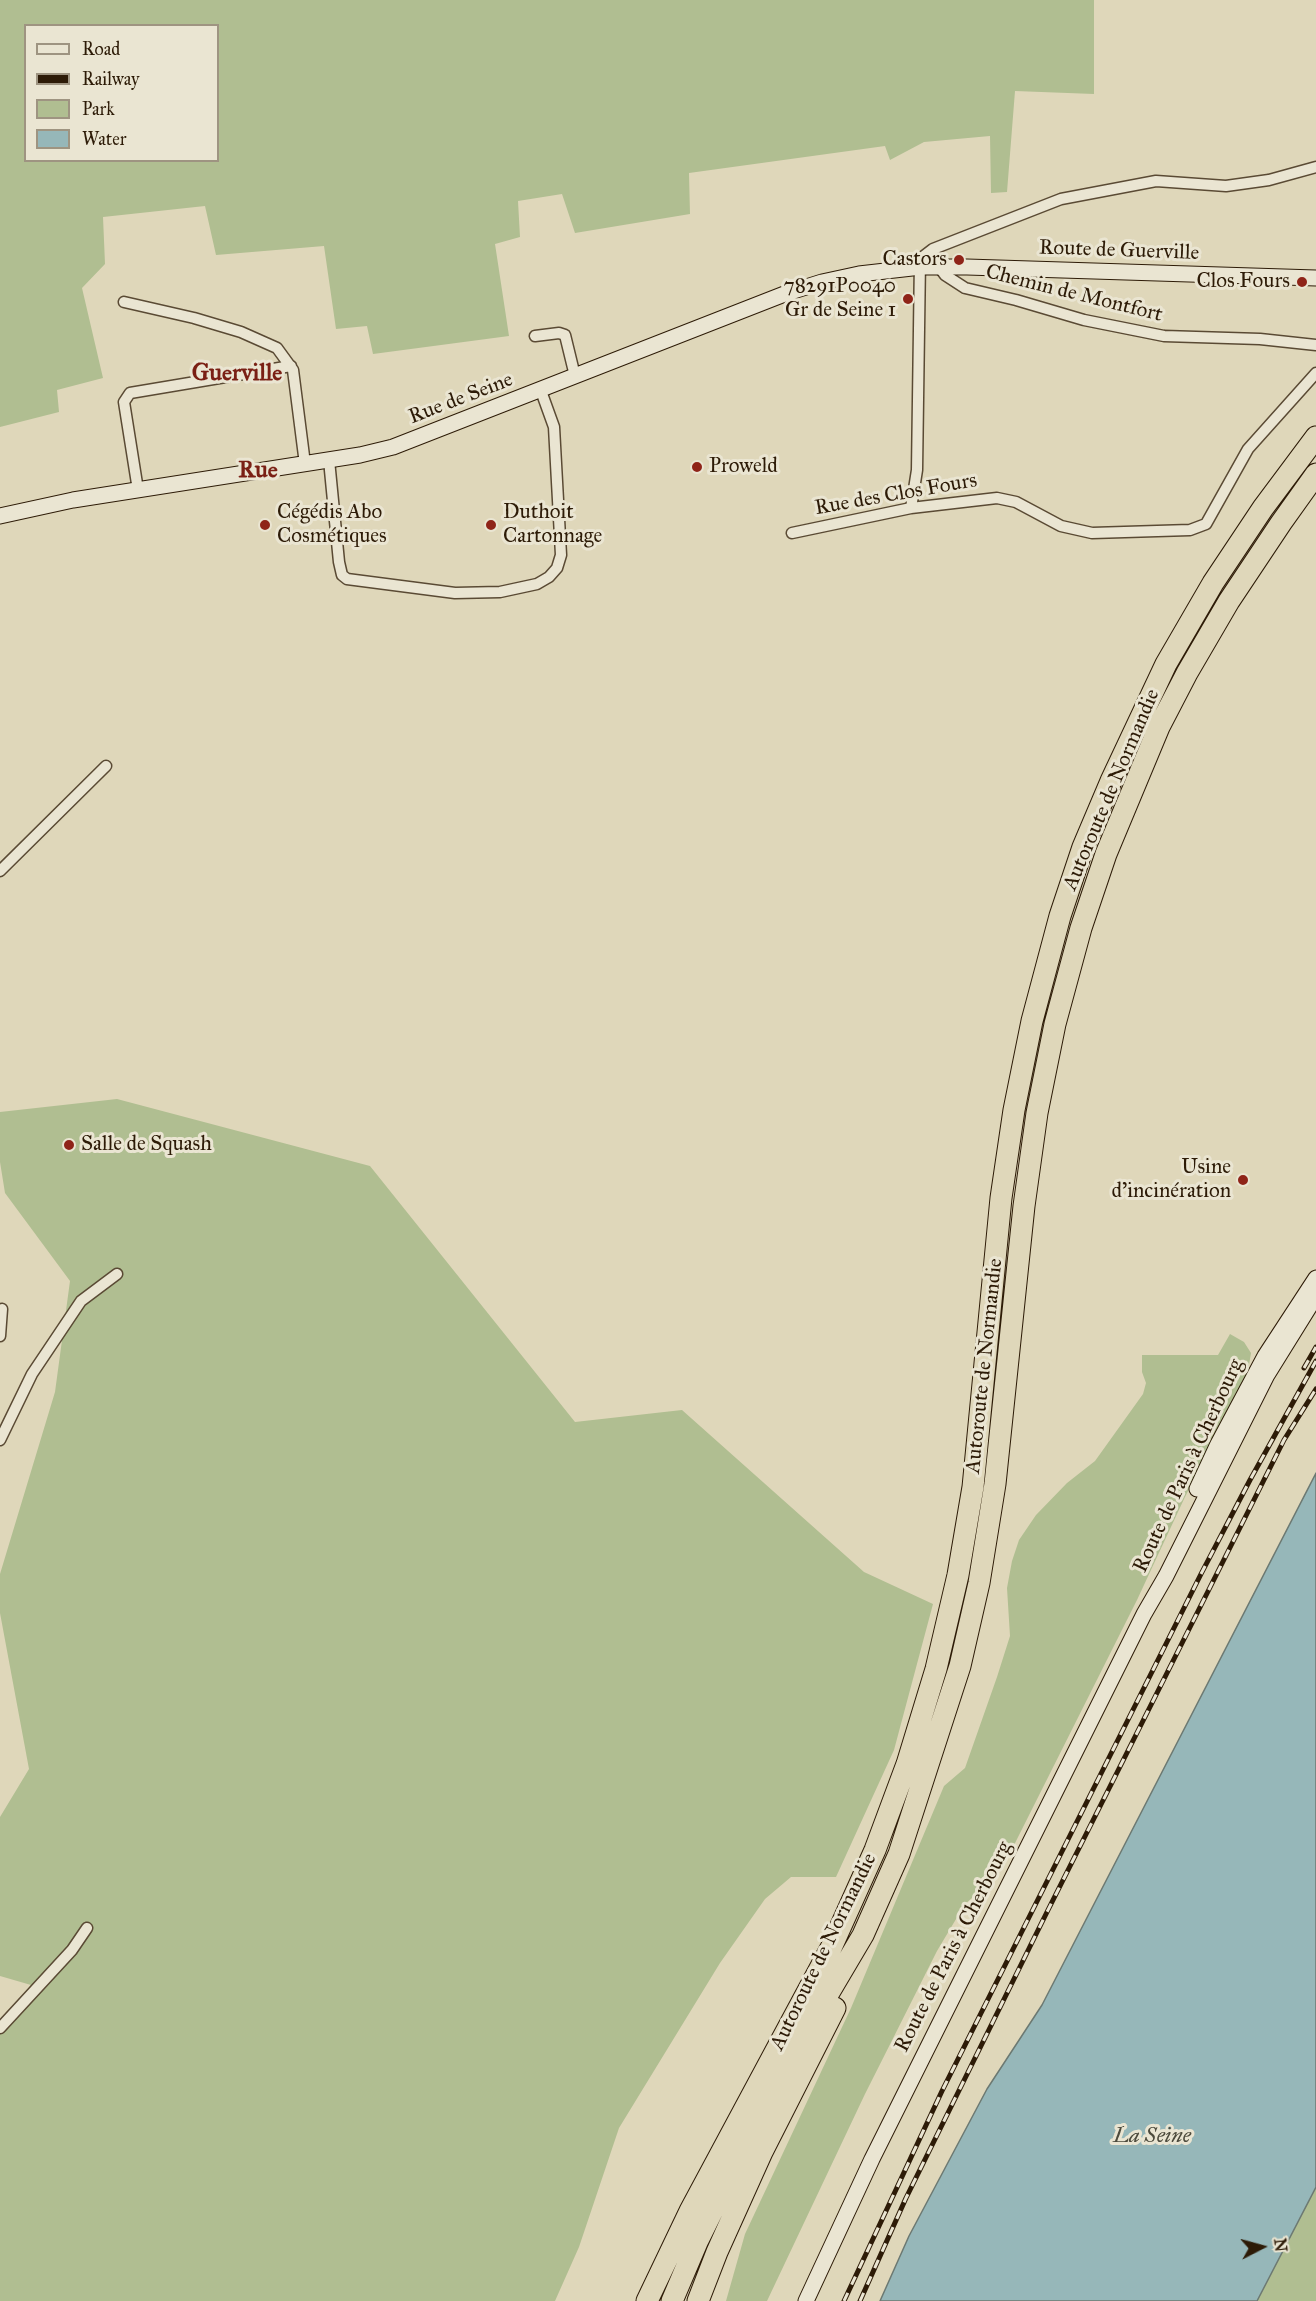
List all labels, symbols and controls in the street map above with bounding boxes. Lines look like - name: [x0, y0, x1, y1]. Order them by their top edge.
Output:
- legend: [24, 24, 219, 162]
- text: Road: [82, 38, 120, 60]
- text: Railway: [82, 68, 139, 90]
- text: Park: [82, 98, 115, 120]
- text: Water: [82, 128, 126, 150]
- street label: Route de Guerville: [1038, 236, 1200, 266]
- place label: Castors: [883, 247, 947, 273]
- marker: Castors: [952, 253, 966, 267]
- street label: Chemin de Montfort: [983, 260, 1165, 328]
- place label: Clos Fours: [1196, 269, 1290, 295]
- place label: 78291P0040 Gr de Seine 1: [783, 274, 896, 324]
- marker: Clos Fours: [1295, 275, 1309, 289]
- marker: 78291P0040 Gr de Seine 1: [901, 292, 915, 306]
- district label: Guerville: [192, 360, 282, 388]
- street label: Rue de Seine: [405, 368, 517, 430]
- place label: Proweld: [709, 454, 778, 480]
- district label: Rue: [238, 457, 278, 485]
- marker: Proweld: [690, 460, 704, 474]
- street label: Rue des Clos Fours: [813, 468, 979, 522]
- place label: Cégédis Abo Cosmétiques: [277, 500, 387, 550]
- place label: Duthoit Cartonnage: [503, 500, 602, 550]
- marker: Cégédis Abo Cosmétiques: [258, 518, 272, 532]
- marker: Duthoit Cartonnage: [484, 518, 498, 532]
- street label: Autoroute de Normandie: [1058, 686, 1166, 894]
- place label: Salle de Squash: [81, 1132, 212, 1158]
- marker: Salle de Squash: [62, 1138, 76, 1152]
- place label: Usine d'incinération: [1111, 1155, 1231, 1205]
- marker: Usine d'incinération: [1236, 1173, 1250, 1187]
- street label: Autoroute de Normandie: [961, 1257, 1009, 1475]
- street label: Route de Paris à Cherbourg: [1128, 1355, 1250, 1577]
- street label: Route de Paris à Cherbourg: [890, 1837, 1018, 2057]
- street label: Autoroute de Normandie: [765, 1849, 883, 2055]
- water label: La Seine: [1113, 2124, 1191, 2150]
- north arrow: [1232, 2217, 1292, 2277]
- text: N: [1270, 2237, 1291, 2253]

